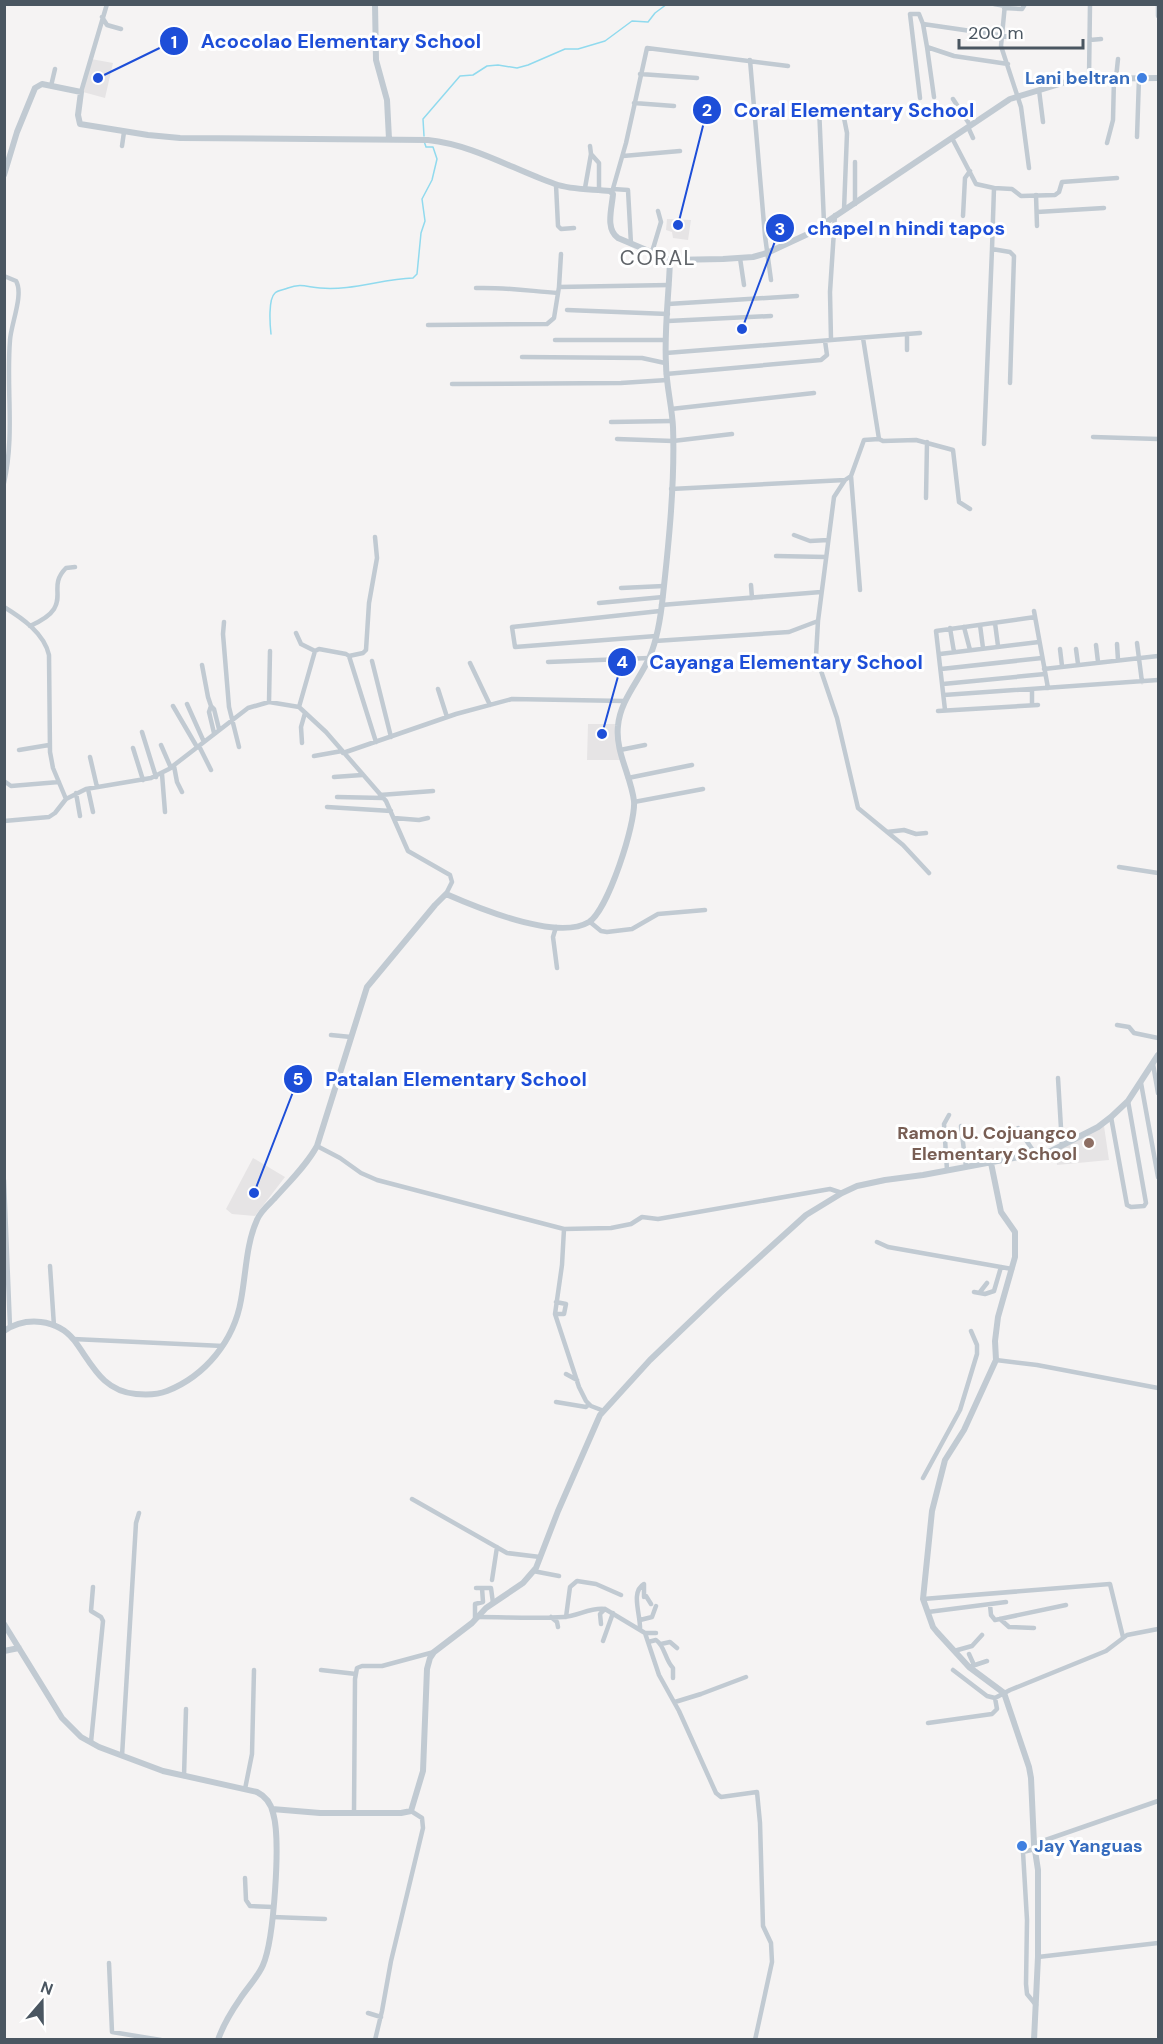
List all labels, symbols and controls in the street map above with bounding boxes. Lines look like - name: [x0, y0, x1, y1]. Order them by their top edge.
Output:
- scale bar: [959, 12, 1084, 50]
- text: 200 m: [968, 21, 1024, 45]
- callout: Acocolao Elementary School: [159, 22, 493, 60]
- text: Acocolao Elementary School: [201, 28, 481, 54]
- text: 1: [171, 30, 177, 54]
- place label: Lani beltran: [1025, 66, 1130, 90]
- marker: Lani beltran: [1135, 71, 1149, 85]
- callout: Coral Elementary School: [692, 91, 987, 129]
- text: Coral Elementary School: [734, 97, 974, 123]
- text: 2: [702, 98, 712, 122]
- callout: chapel n hindi tapos: [765, 209, 1018, 247]
- text: chapel n hindi tapos: [807, 215, 1005, 241]
- text: 3: [775, 217, 785, 241]
- district label: CORAL: [620, 244, 696, 272]
- callout: Cayanga Elementary School: [607, 643, 935, 681]
- text: Cayanga Elementary School: [649, 649, 923, 675]
- text: 4: [616, 650, 628, 674]
- callout: Patalan Elementary School: [283, 1060, 599, 1098]
- text: Patalan Elementary School: [325, 1066, 587, 1092]
- text: 5: [292, 1067, 304, 1091]
- place label: Ramon U. Cojuangco Elementary School: [897, 1121, 1077, 1166]
- marker: Ramon U. Cojuangco Elementary School: [1082, 1136, 1096, 1150]
- place label: Jay Yanguas: [1034, 1834, 1143, 1858]
- marker: Jay Yanguas: [1015, 1839, 1029, 1853]
- north arrow: [12, 1972, 72, 2032]
- text: N: [38, 1977, 56, 2000]

